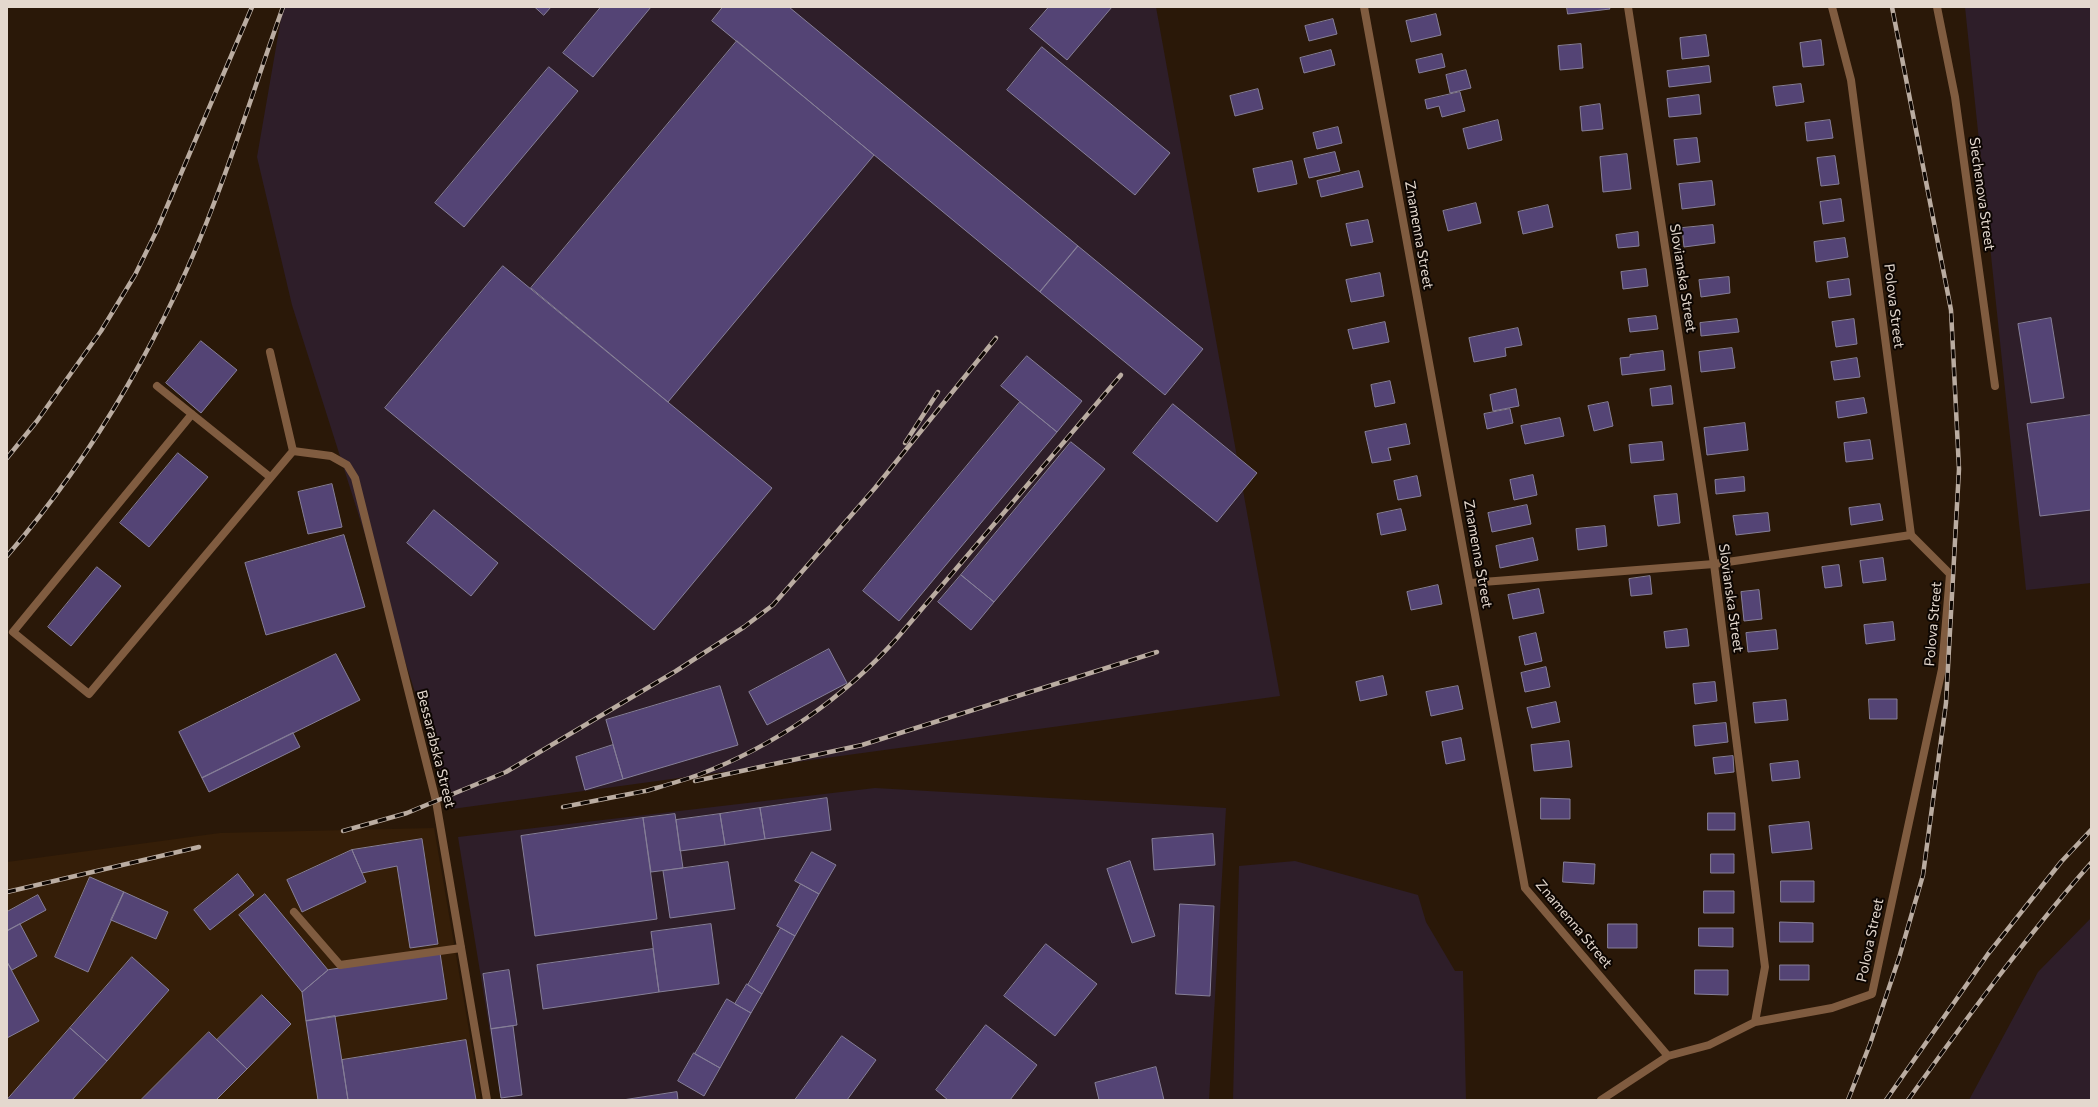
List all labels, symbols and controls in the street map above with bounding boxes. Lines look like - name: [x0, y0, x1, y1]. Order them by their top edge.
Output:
- street label: Siechenova Street: [1966, 136, 1998, 252]
- street label: Znamenna Street: [1401, 179, 1437, 291]
- street label: Slovianska Street: [1666, 223, 1700, 333]
- street label: Polova Street: [1880, 263, 1908, 349]
- street label: Znamenna Street: [1460, 498, 1496, 610]
- street label: Slovianska Street: [1715, 543, 1747, 653]
- street label: Polova Street: [1921, 581, 1945, 667]
- street label: Bessarabska Street: [413, 688, 459, 810]
- street label: Znamenna Street: [1532, 876, 1616, 972]
- street label: Polova Street: [1853, 897, 1887, 983]

